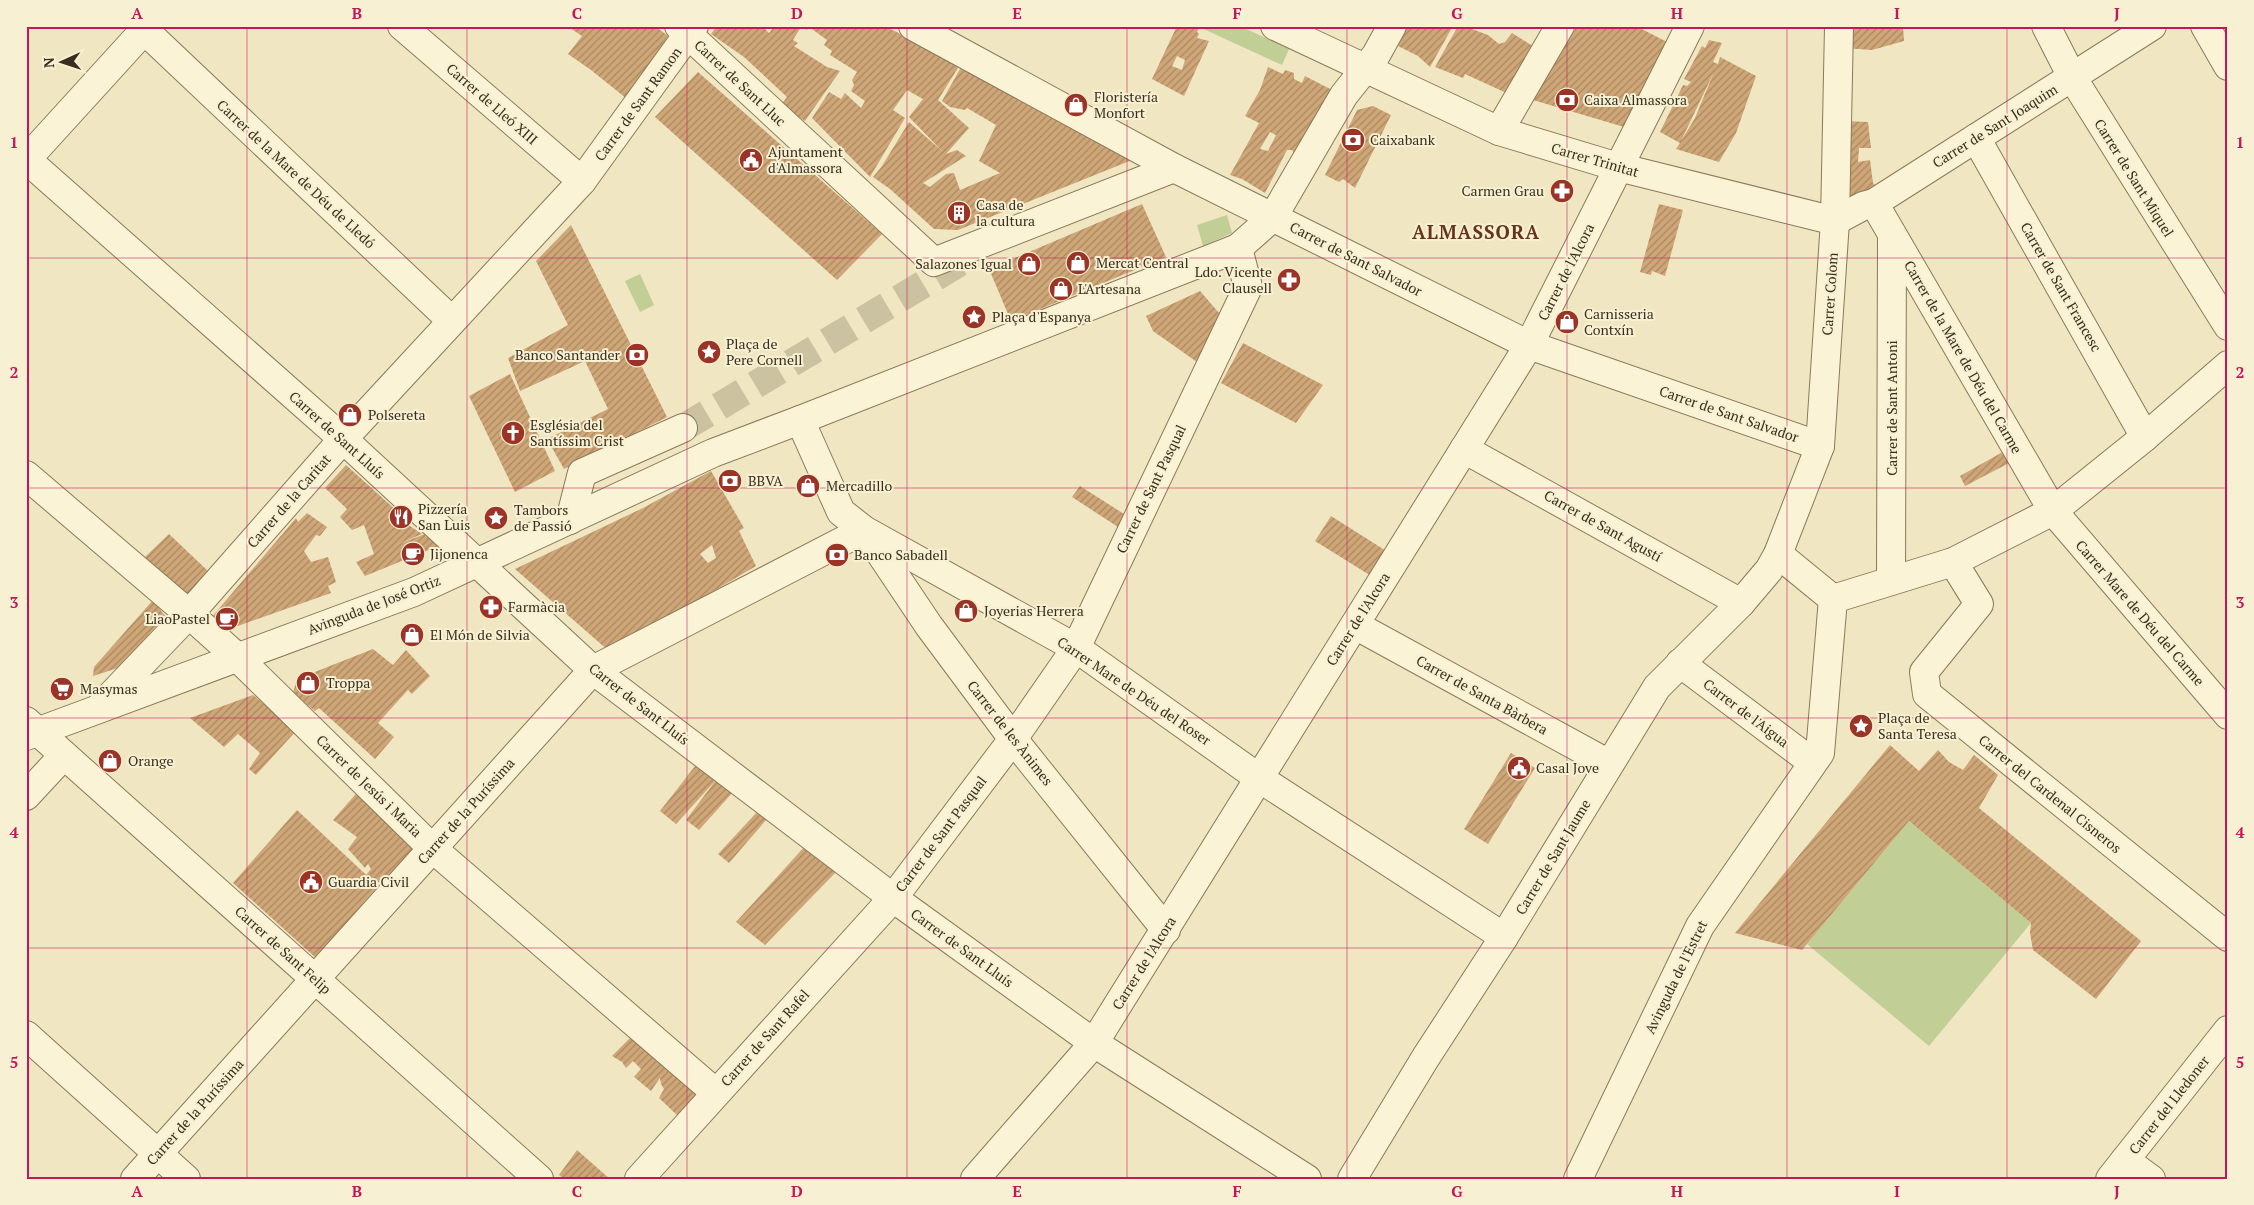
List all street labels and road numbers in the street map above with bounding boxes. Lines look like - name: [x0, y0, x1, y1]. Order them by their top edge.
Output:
- street label: Carrer de Sant Lluc: [690, 35, 790, 130]
- street label: Carrer de Sant Ramon: [590, 42, 686, 165]
- street label: Carrer de Lleó XIII: [443, 59, 542, 149]
- street label: Carrer de Sant Joaquim: [1929, 79, 2061, 172]
- street label: Carrer de la Mare de Déu de Lledó: [213, 95, 380, 252]
- street label: Carrer de Sant Miquel: [2090, 115, 2178, 240]
- street label: Carrer Trinitat: [1549, 138, 1642, 181]
- street label: Carrer de Sant Salvador: [1287, 217, 1426, 300]
- street label: Carrer de Sant Francesc: [2017, 219, 2106, 355]
- street label: Carrer de l'Alcora: [1533, 220, 1598, 324]
- street label: Carrer Colom: [1817, 252, 1842, 336]
- street label: Carrer de la Mare de Déu del Carme: [1900, 257, 2027, 457]
- street label: Carrer de Sant Antoni: [1882, 340, 1901, 476]
- street label: Carrer de Sant Salvador: [1657, 381, 1802, 447]
- street label: Carrer de Sant Lluís: [285, 387, 389, 483]
- street label: Carrer de Sant Pasqual: [1111, 421, 1190, 556]
- street label: Carrer de la Caritat: [243, 449, 335, 552]
- street label: Carrer de Sant Agustí: [1541, 485, 1666, 566]
- street label: Carrer Mare de Déu del Carme: [2072, 536, 2209, 690]
- street label: Carrer de l'Alcora: [1321, 568, 1394, 669]
- street label: Avinguda de José Ortiz: [305, 570, 443, 639]
- street label: Carrer Mare de Déu del Roser: [1054, 632, 1215, 750]
- street label: Carrer de Santa Bàrbera: [1413, 650, 1551, 739]
- street label: Carrer de Sant Lluís: [585, 658, 693, 749]
- street label: Carrer de l'Aigua: [1700, 674, 1793, 751]
- street label: Carrer de les Ànimes: [963, 676, 1057, 789]
- street label: Carrer de Jesús i Maria: [312, 730, 426, 841]
- street label: Carrer del Cardenal Cisneros: [1975, 730, 2126, 857]
- street label: Carrer de la Puríssima: [413, 753, 519, 868]
- street label: Carrer de Sant Pasqual: [891, 772, 991, 896]
- street label: Carrer de Sant Jaume: [1511, 796, 1595, 918]
- street label: Carrer de Sant Felip: [231, 901, 336, 998]
- street label: Carrer de Sant Lluís: [907, 904, 1017, 991]
- street label: Carrer de l'Alcora: [1107, 912, 1180, 1013]
- street label: Avinguda de l'Estret: [1640, 916, 1712, 1037]
- street label: Carrer de Sant Rafel: [716, 985, 813, 1090]
- street label: Carrer del Lledoner: [2124, 1051, 2213, 1158]
- street label: Carrer de la Puríssima: [142, 1054, 248, 1169]

